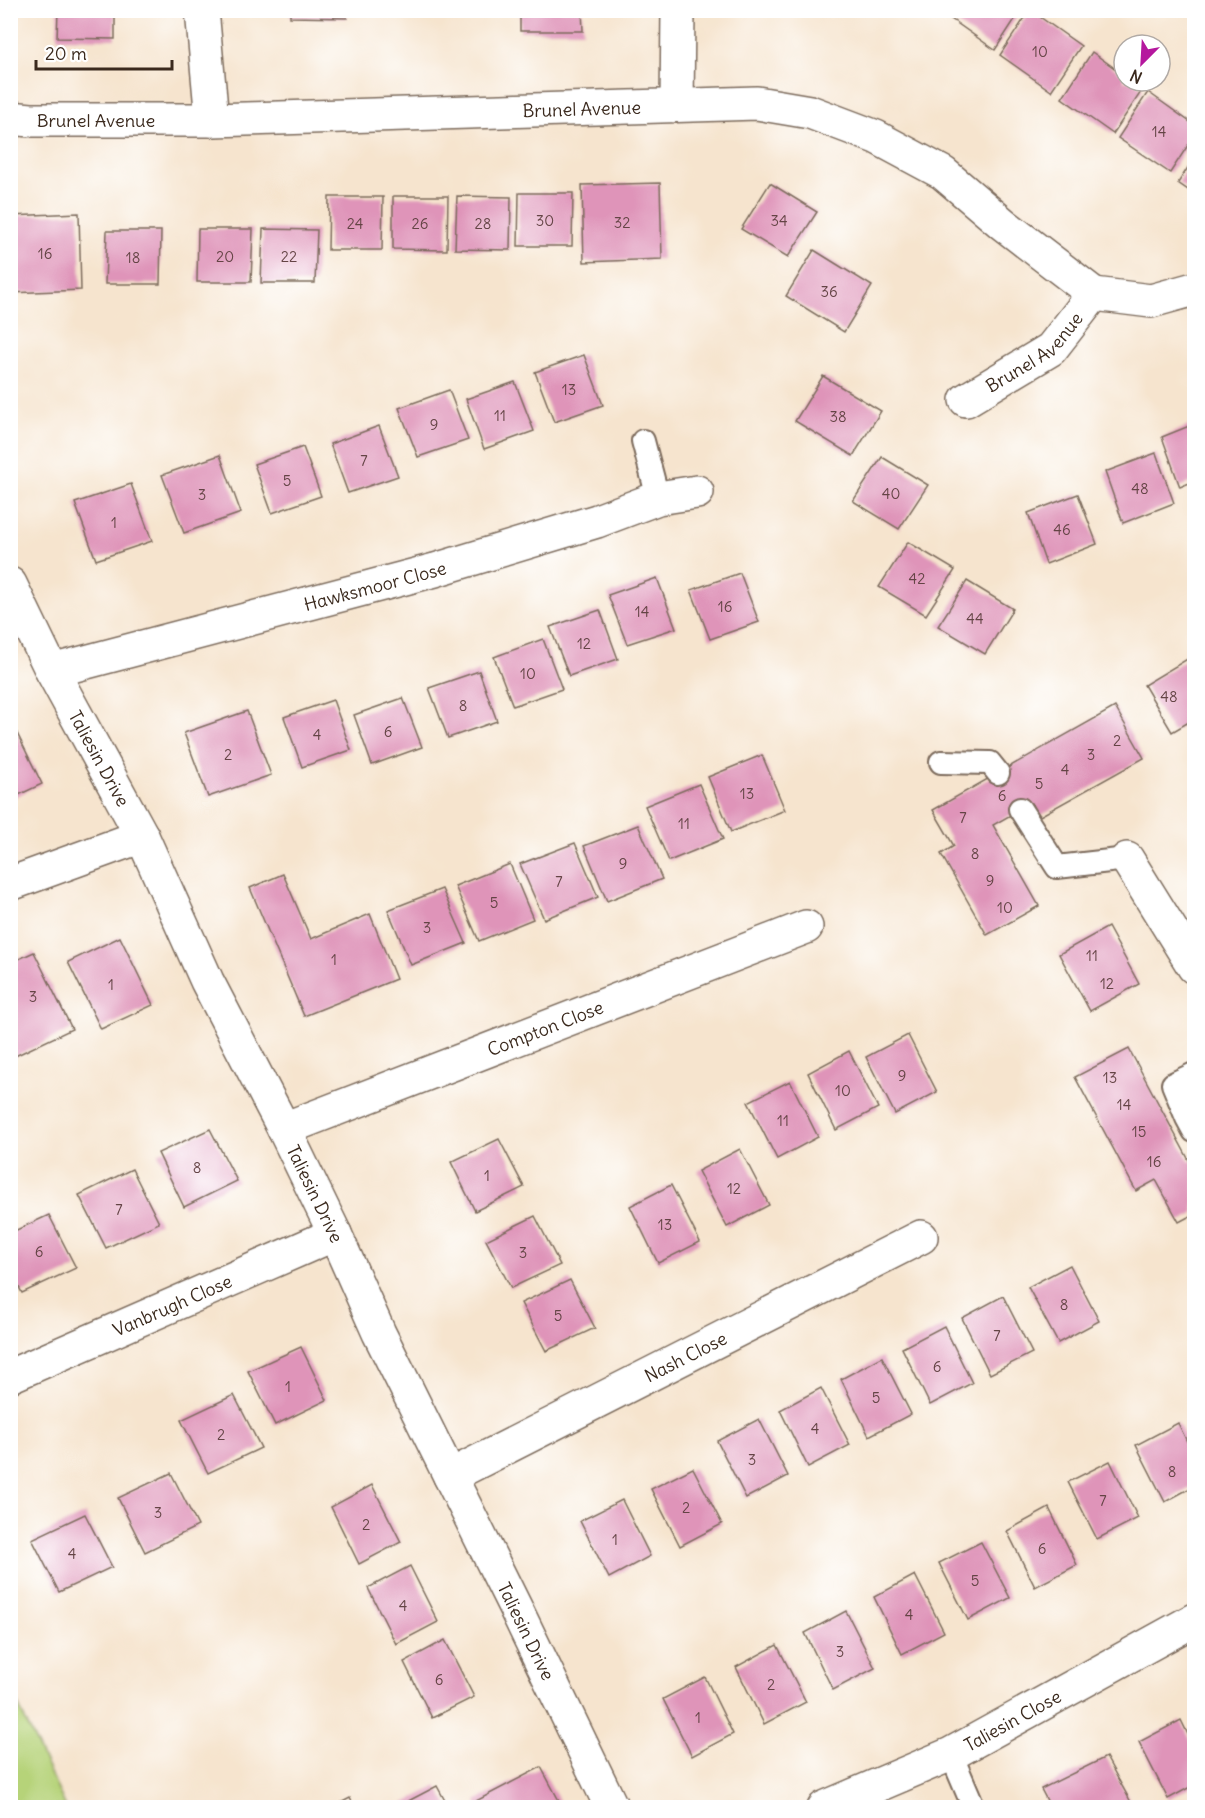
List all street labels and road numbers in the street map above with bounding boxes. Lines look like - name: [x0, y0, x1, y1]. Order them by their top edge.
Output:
- street label: Brunel Avenue: [522, 95, 641, 122]
- street label: Brunel Avenue: [37, 109, 155, 132]
- street label: Brunel Avenue: [981, 307, 1087, 397]
- street label: Hawksmoor Close: [301, 556, 449, 616]
- street label: Taliesin Drive: [64, 706, 135, 810]
- street label: Compton Close: [484, 995, 606, 1061]
- street label: Taliesin Drive: [282, 1141, 349, 1246]
- street label: Vanbrugh Close: [109, 1269, 235, 1341]
- street label: Nash Close: [640, 1326, 730, 1387]
- street label: Taliesin Drive: [493, 1578, 560, 1684]
- street label: Taliesin Close: [960, 1684, 1065, 1756]

